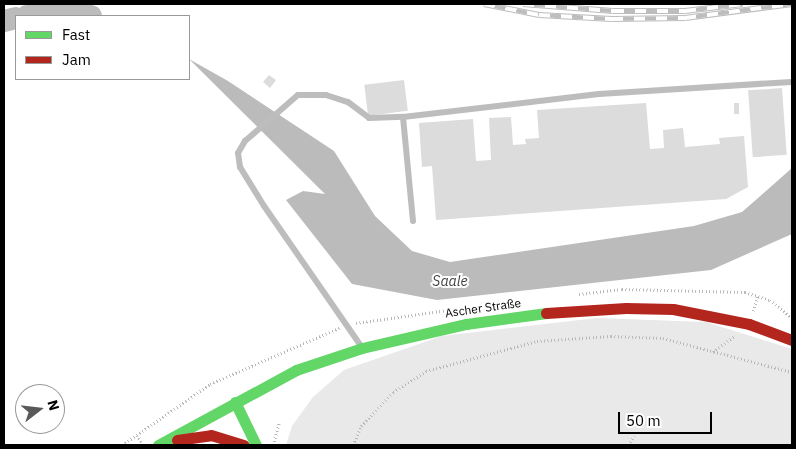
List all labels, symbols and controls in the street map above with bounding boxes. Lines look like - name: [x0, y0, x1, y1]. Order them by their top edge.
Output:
- legend: [15, 15, 190, 80]
- text: Fast: [62, 25, 90, 44]
- text: Jam: [62, 50, 91, 69]
- water label: Saale: [432, 273, 468, 289]
- street label: Ascher Straße: [444, 296, 522, 320]
- north arrow: [15, 384, 65, 434]
- text: N: [43, 398, 64, 412]
- scale bar: [621, 402, 715, 434]
- text: 50 m: [626, 411, 661, 430]

